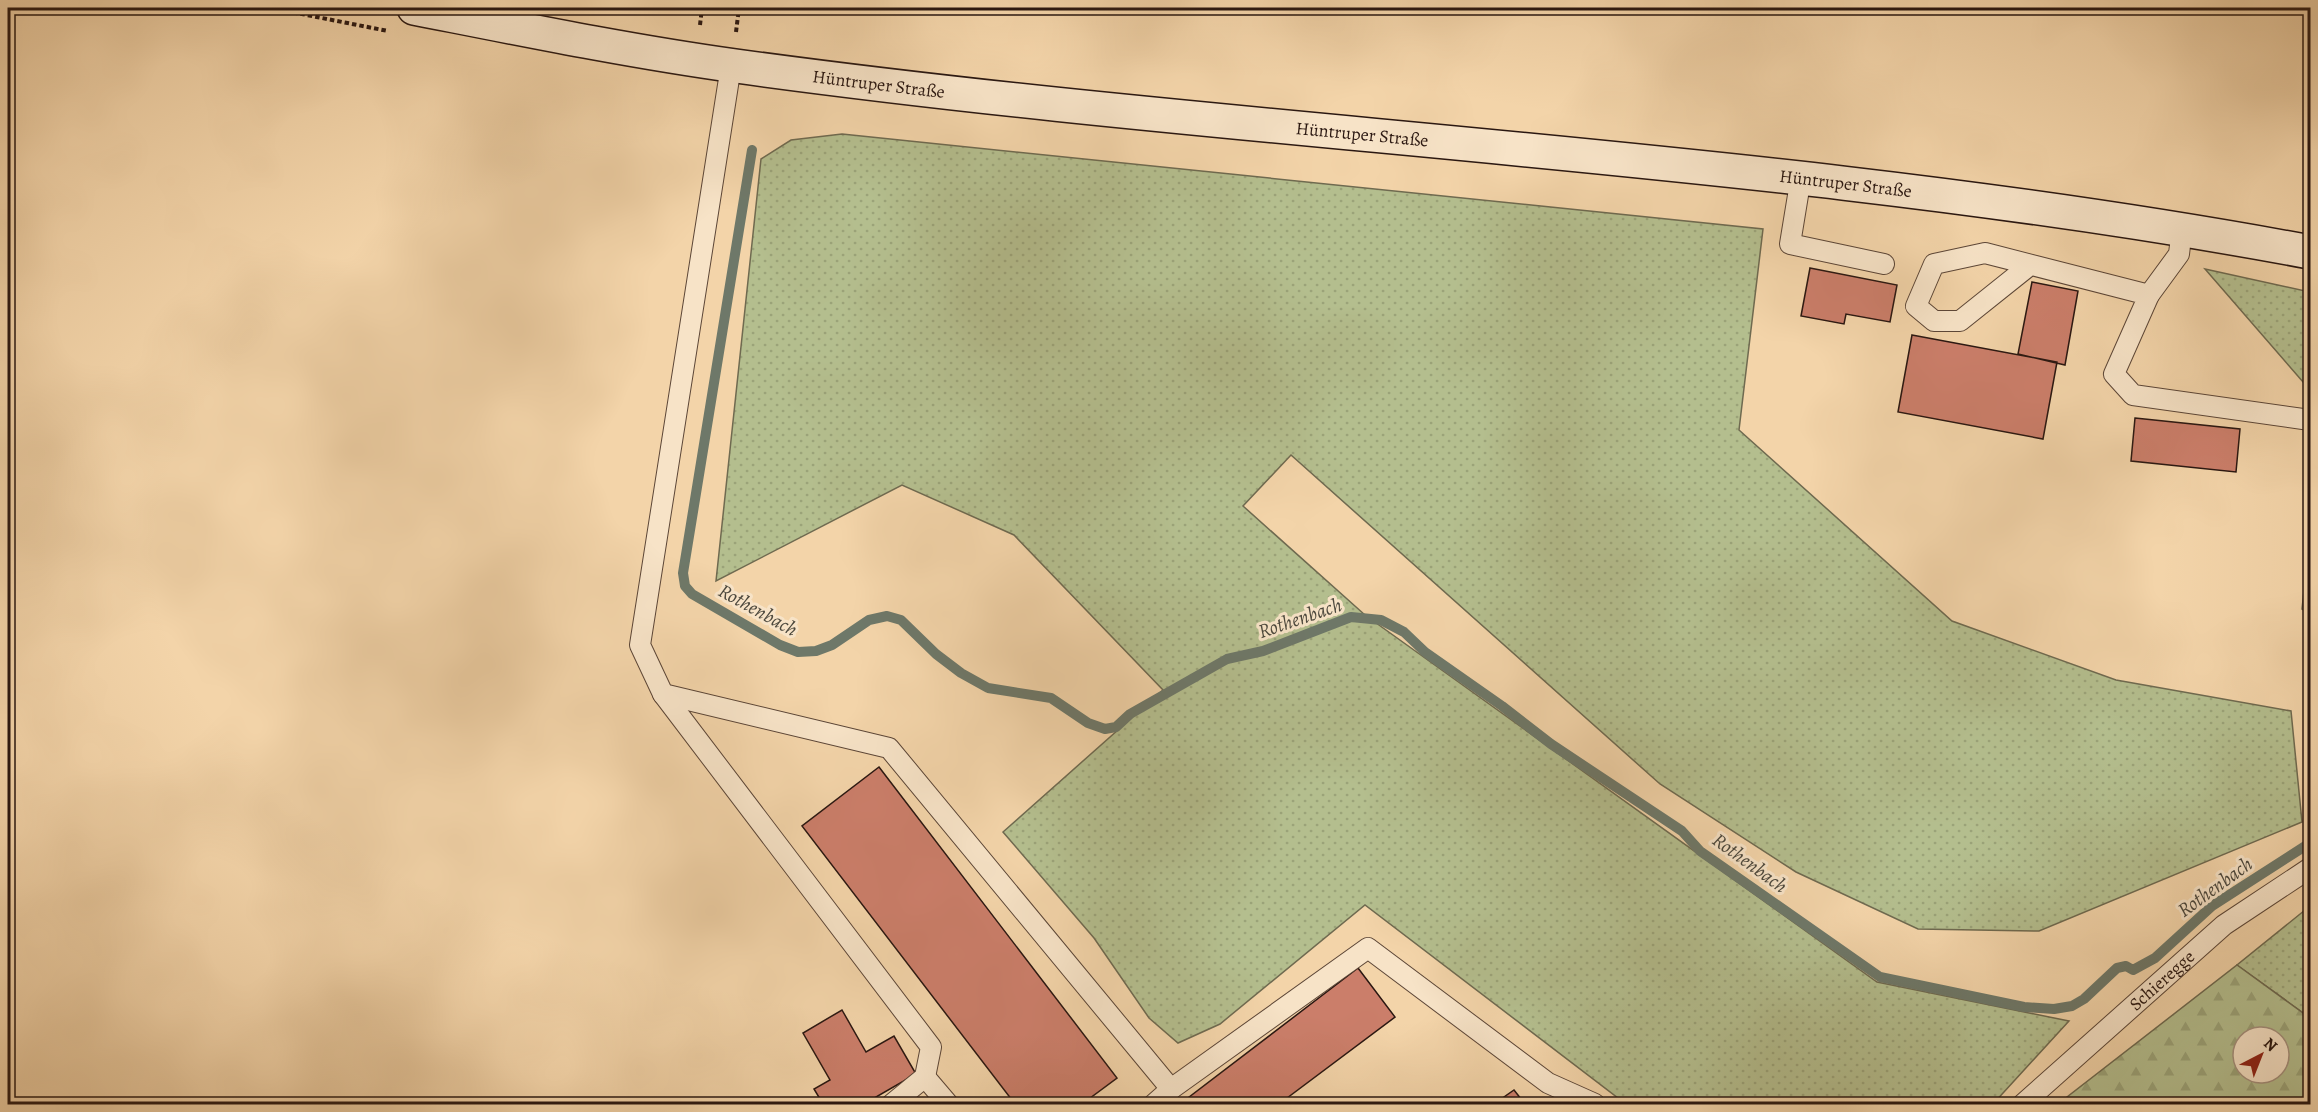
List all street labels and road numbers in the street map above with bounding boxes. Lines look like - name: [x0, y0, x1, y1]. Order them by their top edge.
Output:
- street label: Hüntruper Straße: [811, 64, 946, 104]
- street label: Hüntruper Straße: [1295, 116, 1429, 152]
- street label: Hüntruper Straße: [1778, 164, 1913, 203]
- street label: Schieregge: [2124, 945, 2200, 1016]

